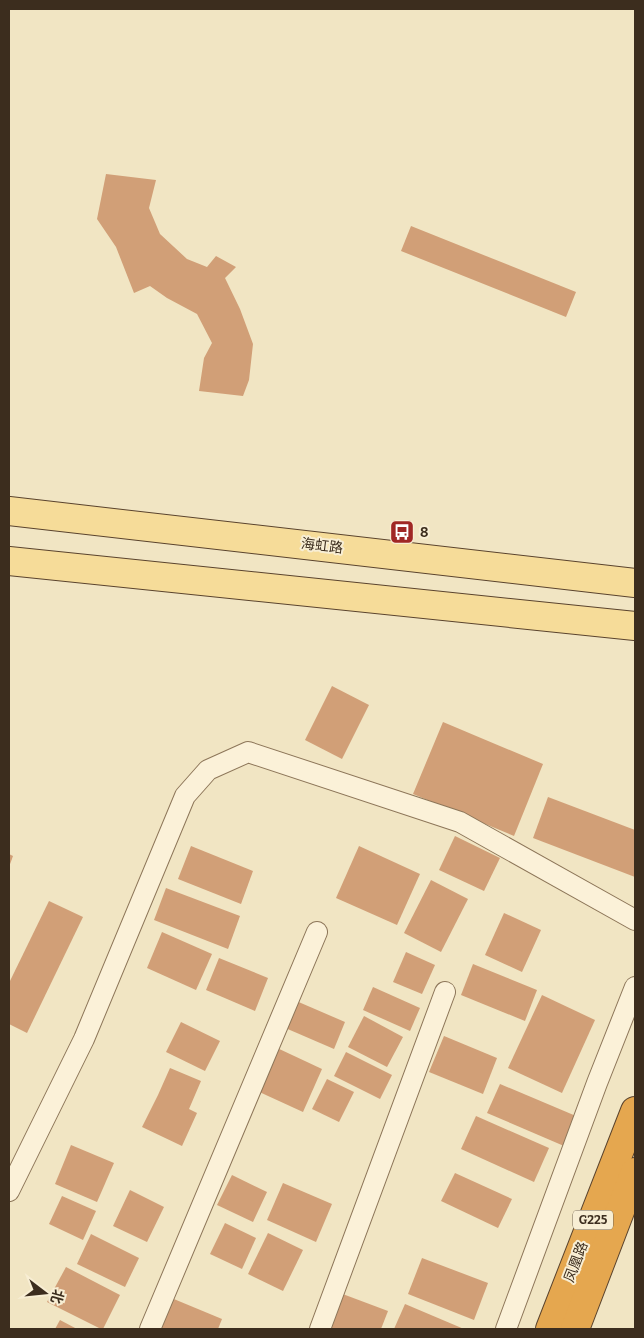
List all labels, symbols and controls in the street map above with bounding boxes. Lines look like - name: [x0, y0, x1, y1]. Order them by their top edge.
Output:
- bus stop icon: 8: [389, 519, 415, 545]
- place label: 8: [420, 524, 428, 541]
- street label: 海虹路: [300, 535, 344, 557]
- road number: G225: [573, 1210, 613, 1230]
- street label: 凤凰路: [561, 1239, 591, 1285]
- north arrow: [20, 1268, 70, 1318]
- text: 北: [47, 1287, 67, 1306]

